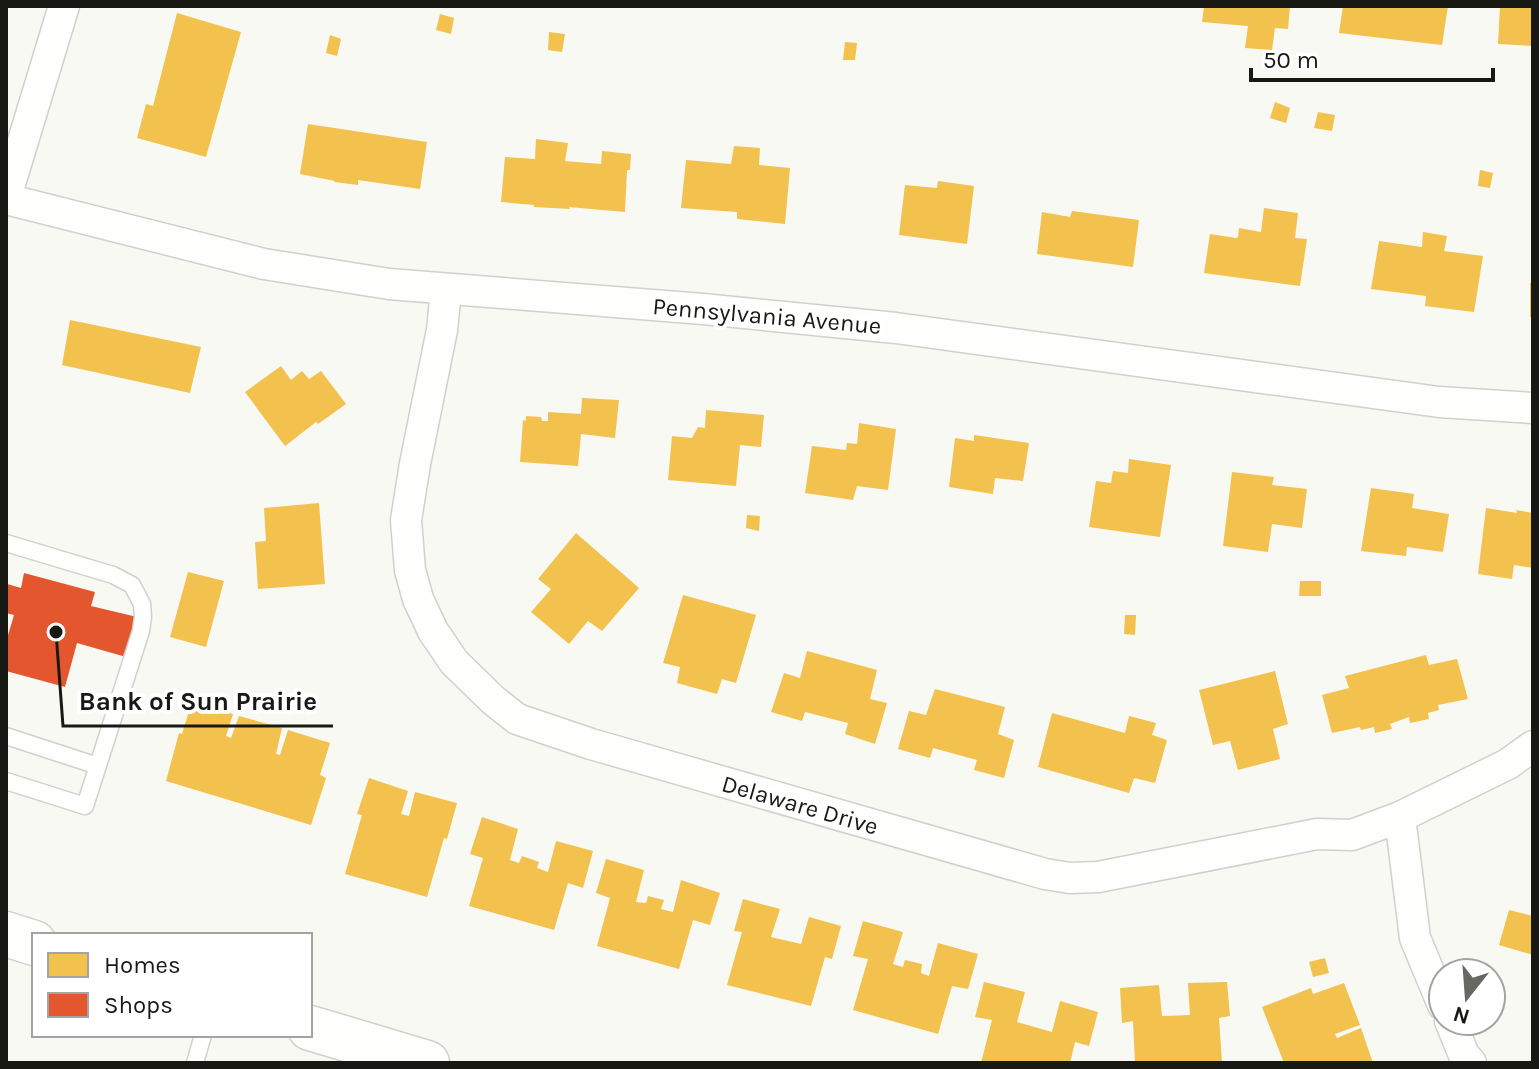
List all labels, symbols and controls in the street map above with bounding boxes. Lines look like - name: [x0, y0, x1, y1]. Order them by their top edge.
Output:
- scale bar: [1251, 32, 1493, 82]
- text: 50 m: [1263, 46, 1319, 74]
- street label: Pennsylvania Avenue: [652, 292, 882, 340]
- callout: Bank of Sun Prairie: [63, 676, 333, 726]
- text: Bank of Sun Prairie: [79, 686, 317, 717]
- street label: Delaware Drive: [719, 769, 881, 841]
- legend: [32, 933, 312, 1037]
- text: Homes: [104, 951, 181, 979]
- north arrow: [1427, 957, 1507, 1037]
- text: Shops: [104, 991, 173, 1019]
- text: N: [1450, 1000, 1473, 1030]

